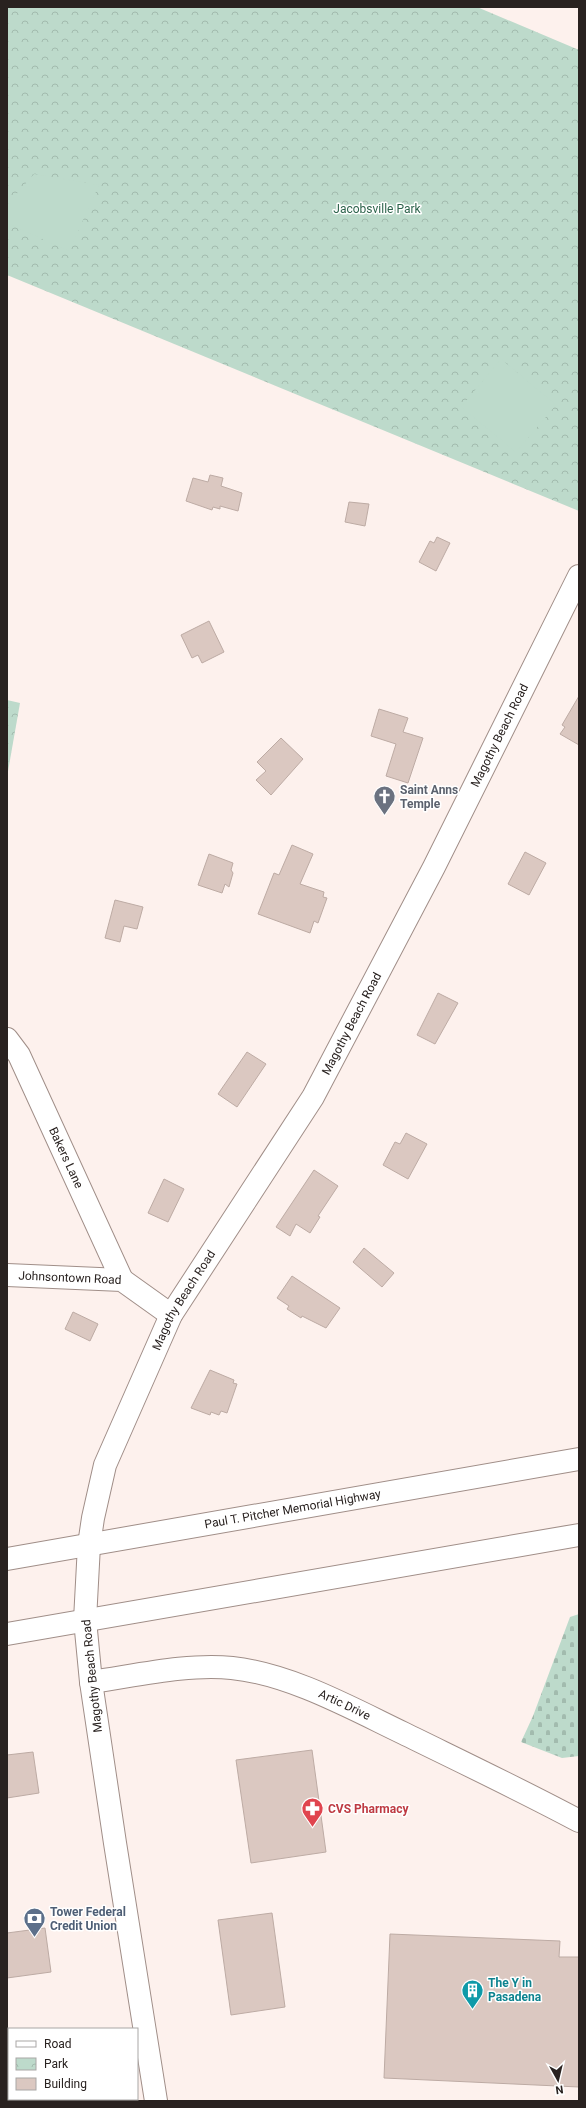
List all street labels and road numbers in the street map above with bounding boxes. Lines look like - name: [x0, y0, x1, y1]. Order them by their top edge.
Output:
- street label: Magothy Beach Road: [468, 681, 531, 789]
- street label: Magothy Beach Road: [319, 970, 384, 1077]
- street label: Bakers Lane: [46, 1125, 86, 1191]
- street label: Magothy Beach Road: [149, 1248, 218, 1352]
- street label: Johnsontown Road: [18, 1269, 122, 1287]
- street label: Paul T. Pitcher Memorial Highway: [203, 1487, 382, 1531]
- street label: Magothy Beach Road: [79, 1619, 105, 1733]
- street label: Artic Drive: [317, 1687, 373, 1723]

